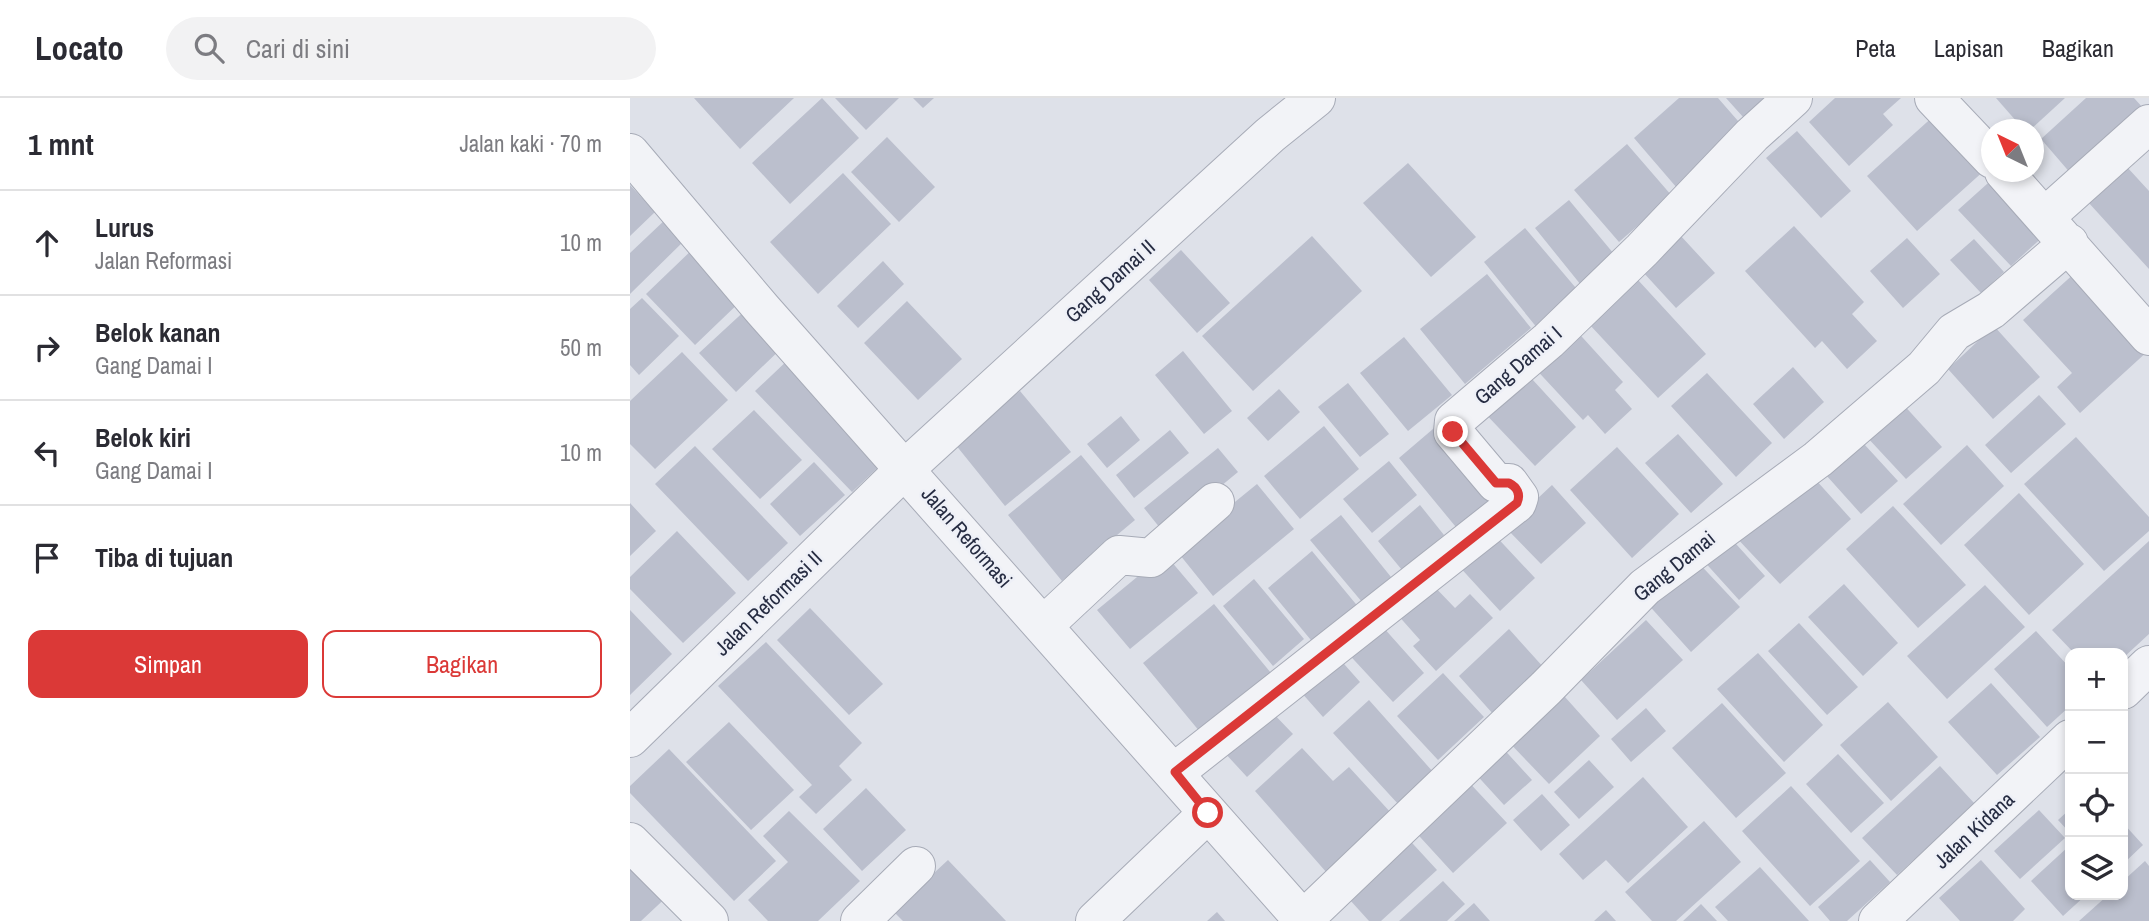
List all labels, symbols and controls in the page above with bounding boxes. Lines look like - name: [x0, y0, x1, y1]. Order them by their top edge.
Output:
- search box: [166, 17, 656, 80]
- text: Locato: [35, 26, 124, 70]
- icon: search: [190, 29, 228, 67]
- text: Cari di sini: [246, 31, 350, 66]
- text: Peta: [1855, 32, 1896, 64]
- text: Lapisan: [1934, 32, 2004, 64]
- text: Bagikan: [2042, 32, 2114, 64]
- north arrow: [1981, 119, 2044, 182]
- text: 1 mnt: [28, 124, 94, 164]
- text: Jalan kaki · 70 m: [459, 128, 602, 159]
- text: Lurus: [95, 210, 154, 245]
- icon: ahead: [28, 224, 66, 262]
- text: 10 m: [560, 227, 602, 258]
- street label: Gang Damai II: [1059, 233, 1161, 329]
- text: Jalan Reformasi: [95, 245, 232, 276]
- text: Belok kanan: [95, 315, 221, 350]
- street label: Gang Damai I: [1468, 319, 1568, 411]
- icon: right: [28, 329, 66, 367]
- text: 50 m: [560, 332, 602, 363]
- text: Gang Damai I: [95, 350, 212, 381]
- route end: [1437, 416, 1468, 447]
- text: Belok kiri: [95, 420, 191, 455]
- icon: left: [28, 434, 66, 472]
- text: 10 m: [560, 437, 602, 468]
- text: Gang Damai I: [95, 455, 212, 486]
- street label: Jalan Reformasi: [915, 480, 1019, 594]
- street label: Gang Damai: [1627, 524, 1721, 608]
- icon: arrive: [28, 539, 66, 577]
- text: Tiba di tujuan: [95, 540, 233, 575]
- street label: Jalan Reformasi II: [708, 544, 828, 662]
- button: Simpan: [28, 630, 308, 698]
- button: Bagikan: [322, 630, 602, 698]
- map controls: [2065, 648, 2128, 900]
- button: +: [2065, 648, 2128, 711]
- button: −: [2065, 711, 2128, 774]
- button: locate: [2065, 774, 2128, 837]
- street label: Jalan Kidana: [1927, 785, 2021, 875]
- route start: [1192, 797, 1223, 828]
- button: layers: [2065, 837, 2128, 900]

